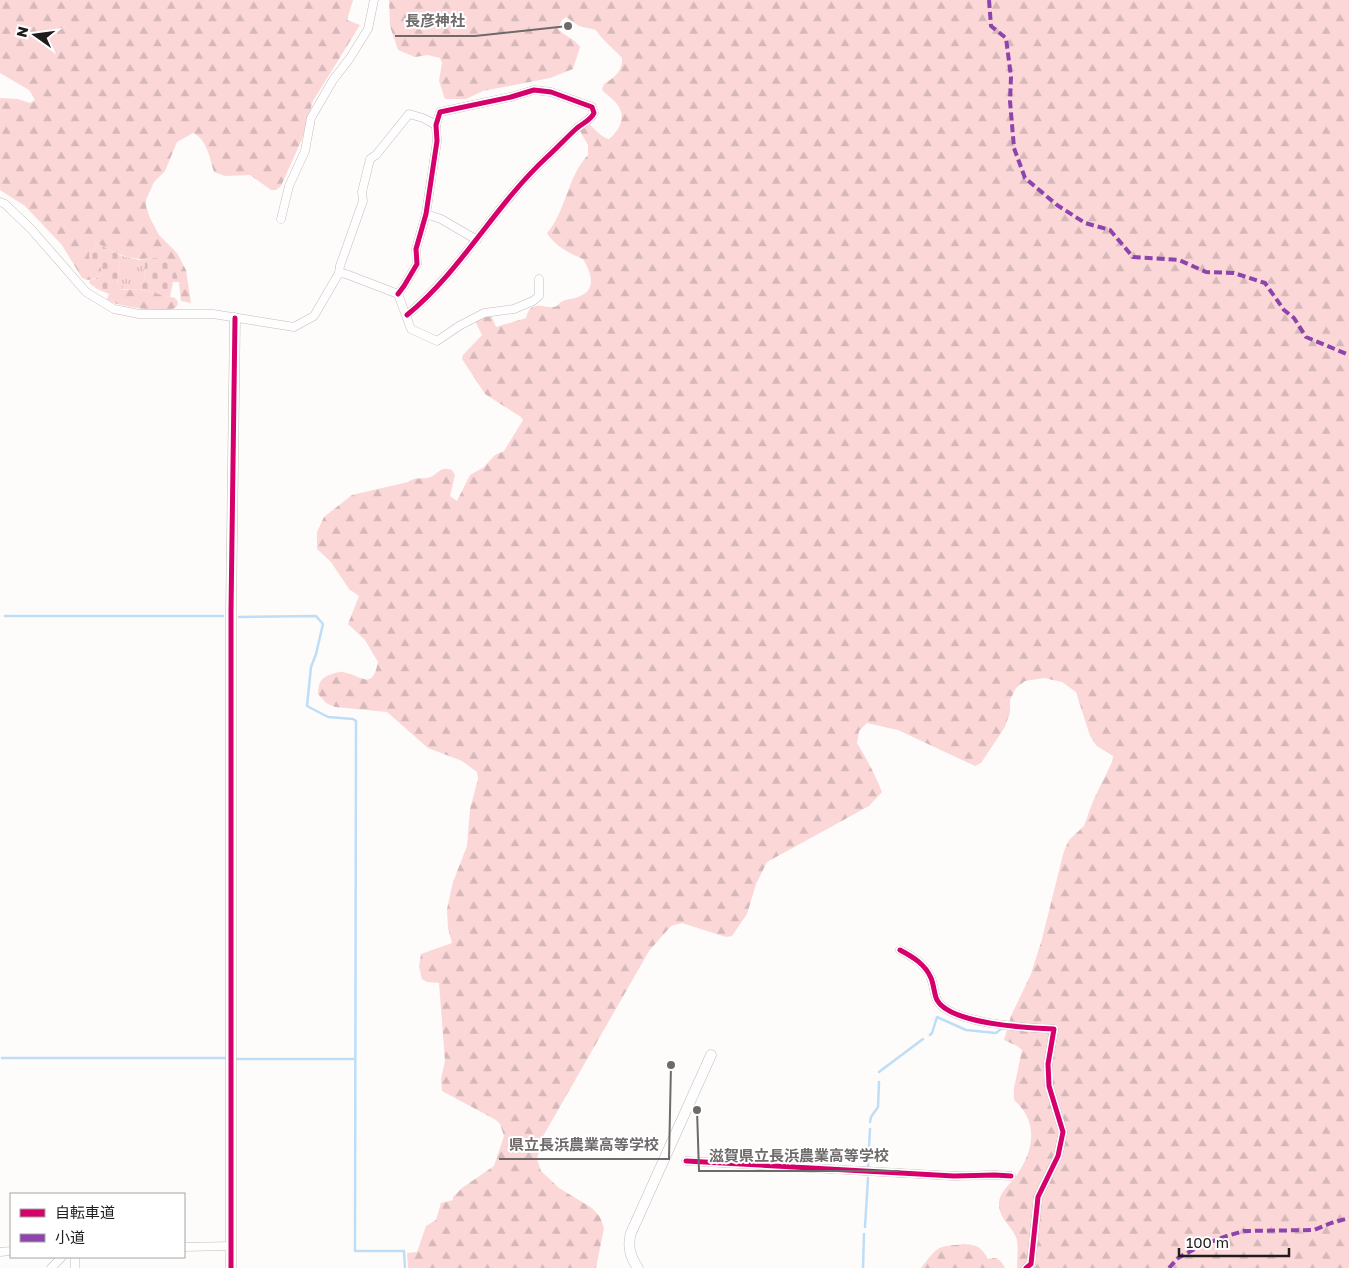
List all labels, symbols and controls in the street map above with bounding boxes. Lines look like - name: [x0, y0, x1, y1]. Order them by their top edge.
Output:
- callout: 長彦神社: [395, 6, 475, 36]
- north arrow: [10, 10, 60, 60]
- text: 長彦神社: [405, 11, 465, 29]
- text: N: [12, 25, 31, 39]
- callout: 県立長浜農業高等学校: [499, 1129, 669, 1159]
- text: 県立長浜農業高等学校: [509, 1135, 659, 1153]
- callout: 滋賀県立長浜農業高等学校: [699, 1141, 899, 1171]
- text: 滋賀県立長浜農業高等学校: [709, 1146, 889, 1164]
- legend: [10, 1193, 185, 1258]
- text: 自転車道: [55, 1203, 115, 1221]
- scale bar: [1179, 1226, 1289, 1258]
- text: 小道: [55, 1228, 85, 1246]
- text: 100 m: [1186, 1233, 1229, 1251]

